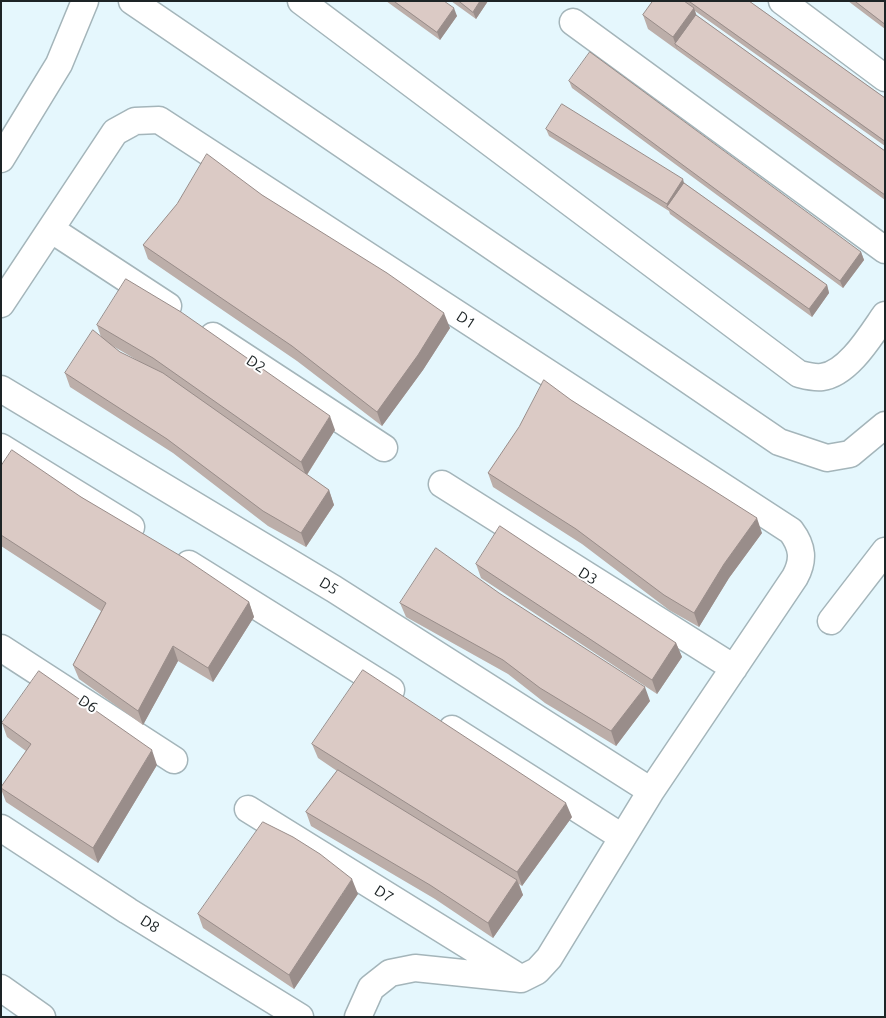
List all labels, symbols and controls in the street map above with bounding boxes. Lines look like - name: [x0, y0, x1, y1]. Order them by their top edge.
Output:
- street label: D1: [453, 307, 479, 333]
- street label: D2: [243, 351, 269, 377]
- street label: D3: [575, 563, 601, 589]
- street label: D5: [316, 573, 342, 599]
- street label: D6: [75, 691, 101, 717]
- street label: D7: [371, 881, 397, 907]
- street label: D8: [137, 911, 163, 937]

